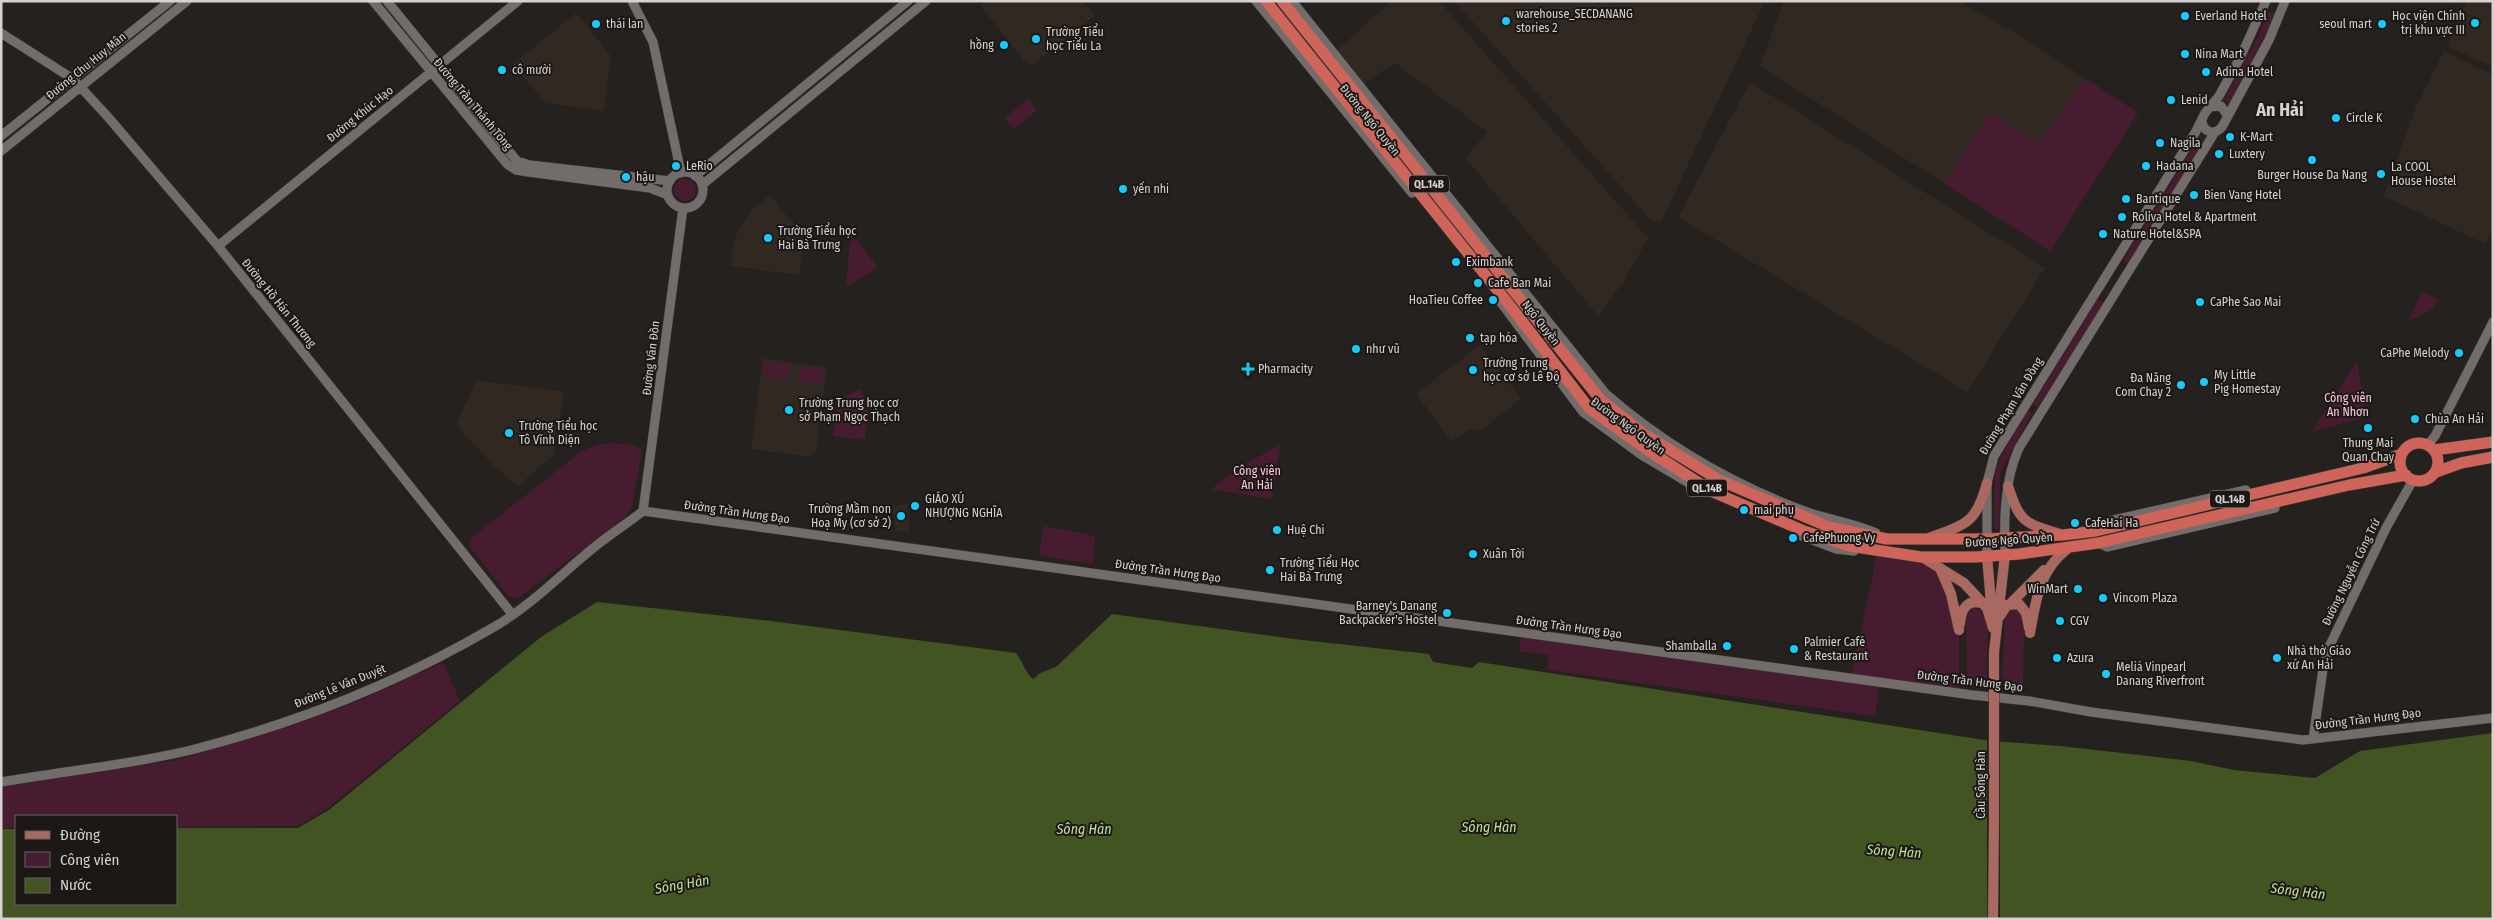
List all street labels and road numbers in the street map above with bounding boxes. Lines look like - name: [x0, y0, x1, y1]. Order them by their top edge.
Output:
- street label: Đường Chu Huy Mân: [43, 30, 129, 102]
- street label: Đường Trần Thánh Tông: [431, 55, 516, 153]
- street label: Đường Ngô Quyền: [1337, 81, 1404, 159]
- street label: Đường Khúc Hạo: [324, 83, 396, 145]
- road number: QL.14B: [1409, 175, 1449, 192]
- street label: Đường Hồ Hán Thương: [239, 255, 320, 351]
- street label: Ngô Quyền: [1519, 297, 1564, 348]
- street label: Đường Vân Đồn: [638, 320, 663, 396]
- street label: Đường Phạm Văn Đồng: [1976, 354, 2046, 457]
- street label: Đường Ngô Quyền: [1588, 394, 1668, 458]
- road number: QL.14B: [1687, 479, 1727, 496]
- road number: QL.14B: [2210, 490, 2250, 508]
- street label: Đường Trần Hưng Đạo: [683, 497, 791, 526]
- street label: Đường Nguyễn Công Trứ: [2318, 515, 2383, 628]
- street label: Đường Ngô Quyền: [1965, 529, 2053, 550]
- street label: Đường Trần Hưng Đạo: [1114, 556, 1222, 585]
- street label: Đường Trần Hưng Đạo: [1515, 612, 1623, 641]
- street label: Đường Lê Văn Duyệt: [292, 661, 388, 711]
- street label: Đường Trần Hưng Đạo: [1916, 667, 2024, 694]
- street label: Đường Trần Hưng Đạo: [2314, 705, 2422, 732]
- street label: Cầu Sông Hàn: [1973, 751, 1988, 819]

